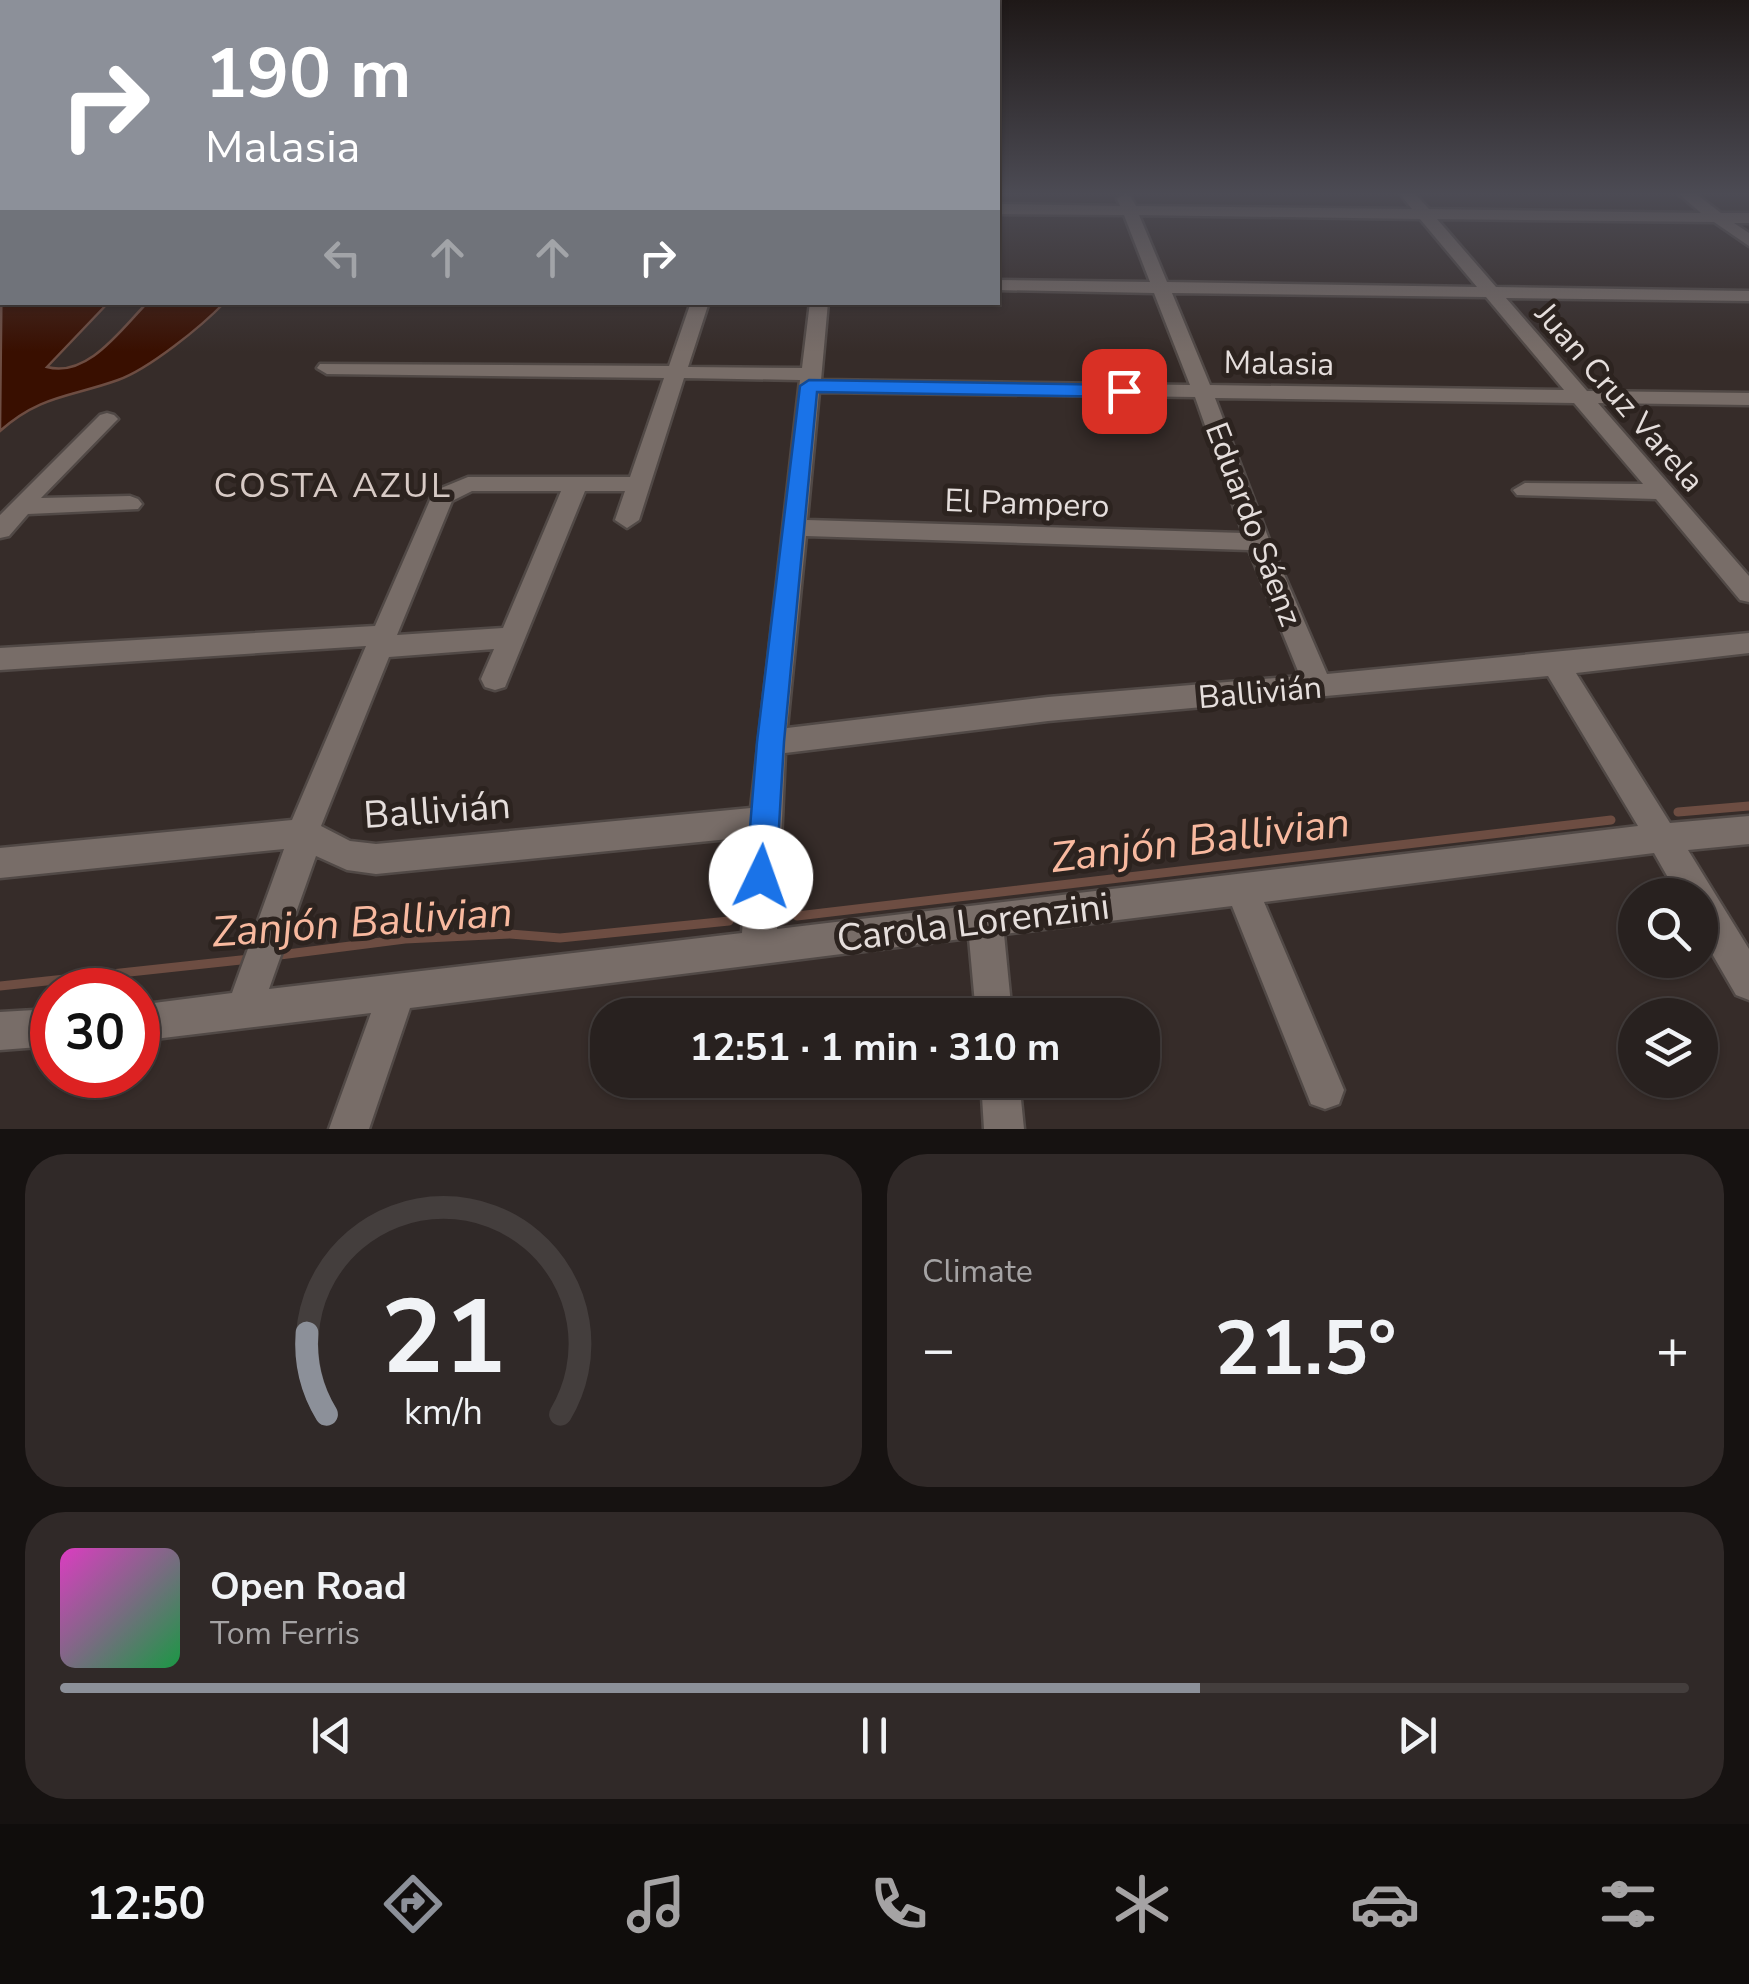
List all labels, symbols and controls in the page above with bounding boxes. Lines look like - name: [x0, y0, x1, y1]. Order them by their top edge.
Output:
- text: 190 m: [205, 26, 411, 122]
- icon: right: [40, 40, 170, 170]
- text: Malasia: [205, 117, 360, 178]
- icon: left: [315, 230, 370, 285]
- icon: ahead: [420, 230, 475, 285]
- icon: ahead: [525, 230, 580, 285]
- icon: right: [630, 230, 685, 285]
- street label: Juan Cruz Varela: [1525, 293, 1714, 501]
- street label: Malasia: [1223, 341, 1335, 386]
- pin: [1082, 349, 1167, 434]
- icon: arrive: [1097, 364, 1152, 419]
- street label: Eduardo Sáenz: [1195, 416, 1312, 632]
- district label: COSTA AZUL: [214, 462, 452, 509]
- street label: El Pampero: [944, 479, 1110, 528]
- street label: Ballivián: [1196, 666, 1324, 719]
- street label: Ballivián: [362, 780, 512, 841]
- water label: Zanjón Ballivian: [1047, 794, 1353, 887]
- position arrow: [709, 825, 813, 929]
- map controls: [1618, 878, 1718, 1098]
- button: search: [1618, 878, 1718, 978]
- street label: Carola Lorenzini: [834, 880, 1112, 965]
- water label: Zanjón Ballivian: [210, 884, 514, 961]
- speed limit sign: 30: [30, 968, 160, 1098]
- button: layers: [1618, 998, 1718, 1098]
- text: 12:51 · 1 min · 310 m: [690, 1022, 1060, 1073]
- text: Climate: [922, 1250, 1033, 1293]
- text: 21: [381, 1267, 506, 1409]
- text: 21.5°: [1214, 1298, 1397, 1400]
- text: −: [922, 1312, 955, 1387]
- text: +: [1656, 1312, 1689, 1387]
- text: km/h: [404, 1388, 483, 1437]
- text: Open Road: [210, 1561, 407, 1612]
- text: Tom Ferris: [210, 1612, 360, 1655]
- icon: previous: [304, 1708, 359, 1763]
- icon: pause: [847, 1708, 902, 1763]
- icon: next: [1390, 1708, 1445, 1763]
- icon: directions: [378, 1869, 448, 1939]
- icon: music: [621, 1869, 691, 1939]
- icon: phone: [864, 1869, 934, 1939]
- icon: climate: [1107, 1869, 1177, 1939]
- icon: car: [1350, 1869, 1420, 1939]
- icon: filters: [1593, 1869, 1663, 1939]
- text: 12:50: [86, 1874, 206, 1935]

